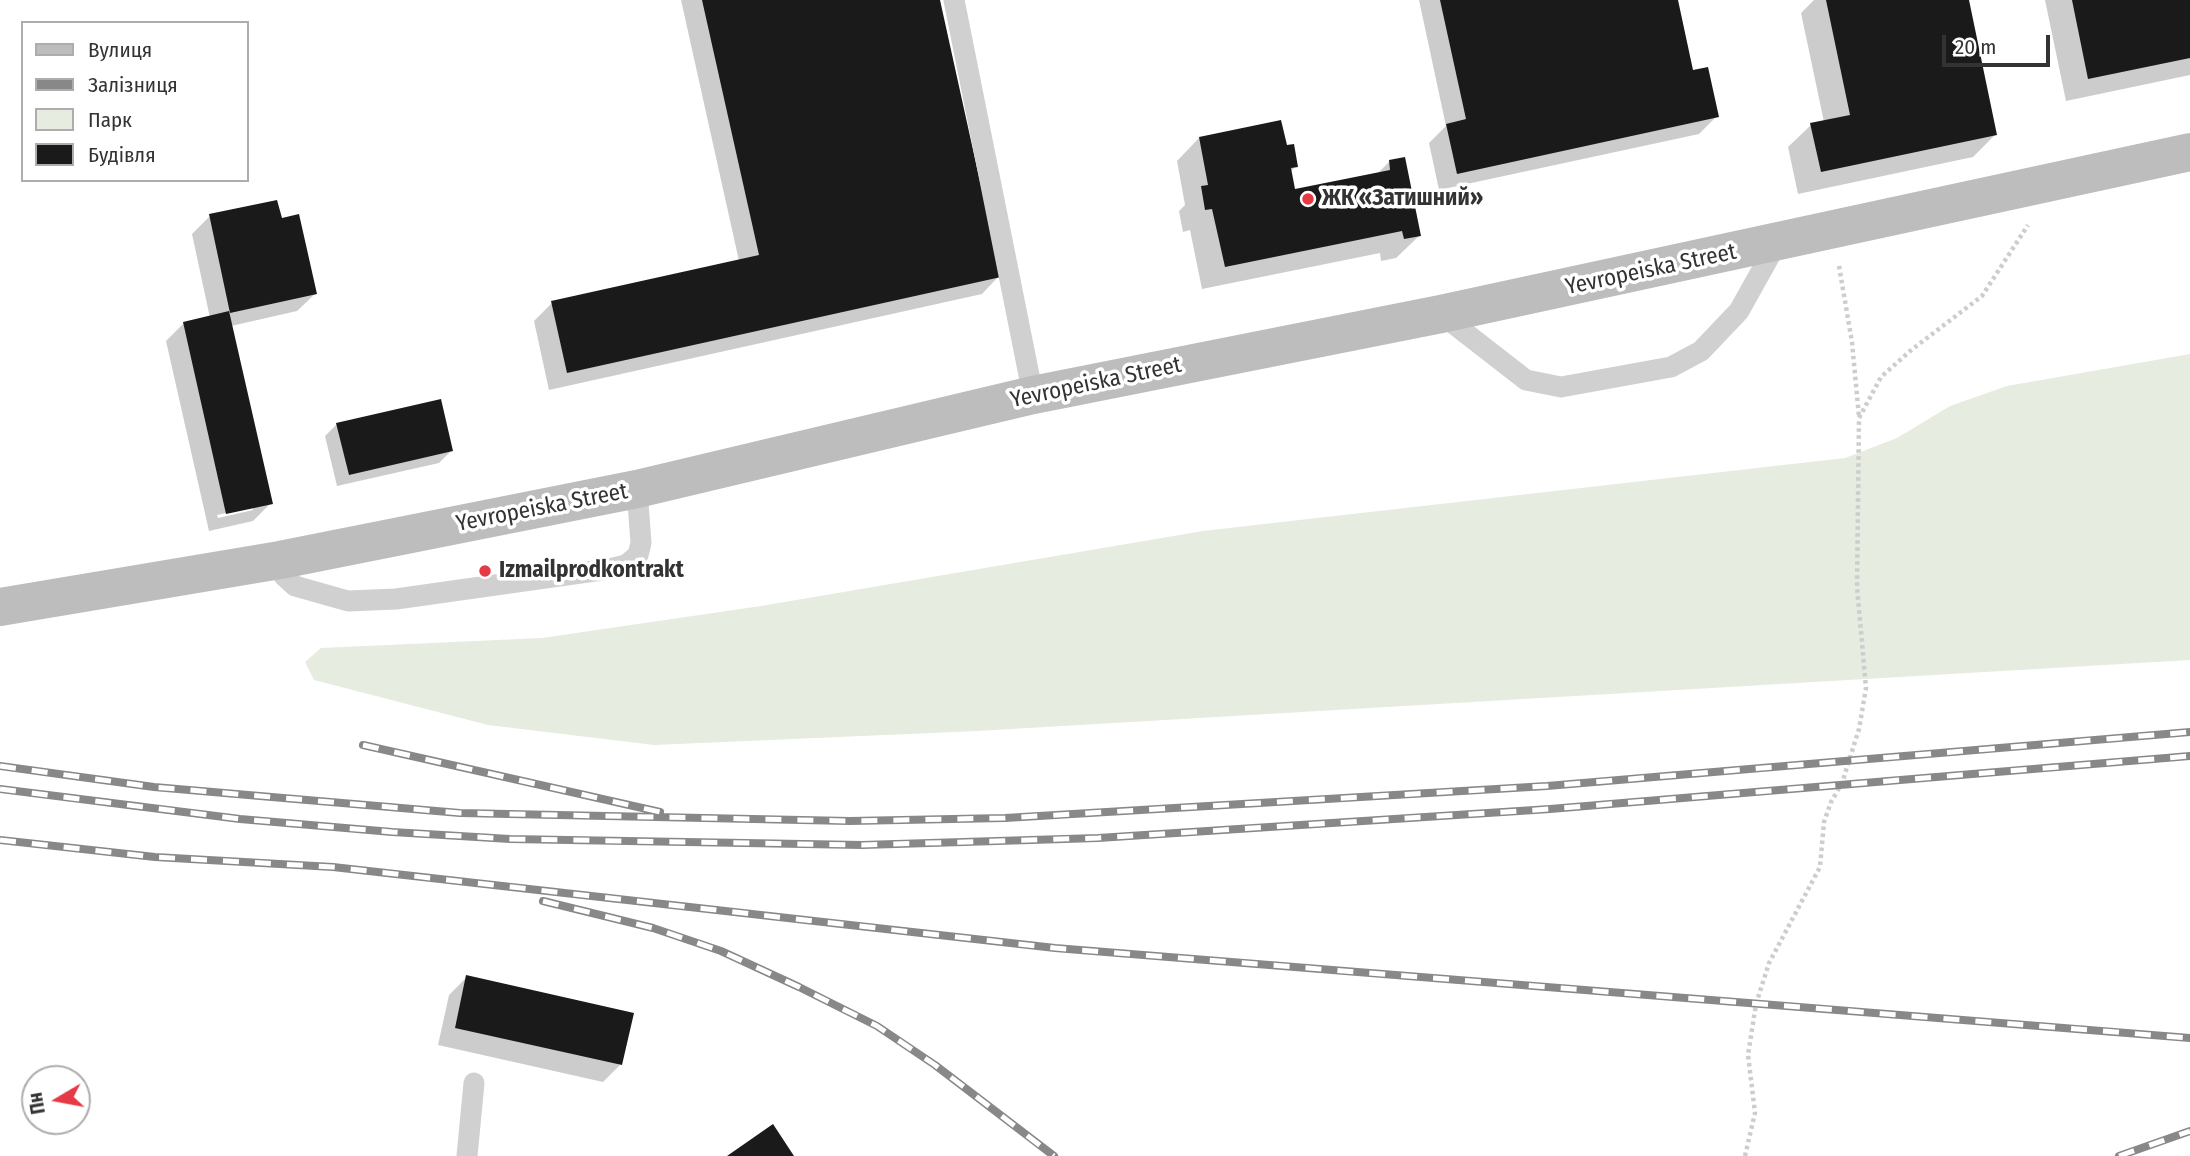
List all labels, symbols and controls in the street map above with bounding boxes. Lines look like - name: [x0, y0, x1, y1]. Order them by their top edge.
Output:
- legend: [21, 21, 248, 182]
- scale bar: [1945, 21, 2054, 65]
- text: 20 m: [1955, 34, 1996, 60]
- text: Вулиця: [88, 37, 152, 63]
- text: Залізниця: [88, 72, 178, 98]
- text: Парк: [88, 107, 132, 133]
- text: Будівля: [88, 142, 156, 168]
- place label: ЖК «Затишний»: [1322, 185, 1483, 213]
- marker: ЖК «Затишний»: [1300, 191, 1316, 207]
- street label: Yevropeiska Street: [1563, 238, 1739, 302]
- street label: Yevropeiska Street: [1008, 351, 1184, 415]
- street label: Yevropeiska Street: [454, 478, 630, 538]
- place label: Izmailprodkontrakt: [499, 557, 684, 585]
- marker: Izmailprodkontrakt: [477, 563, 493, 579]
- north arrow: [21, 1065, 91, 1135]
- text: Пн: [24, 1091, 50, 1116]

